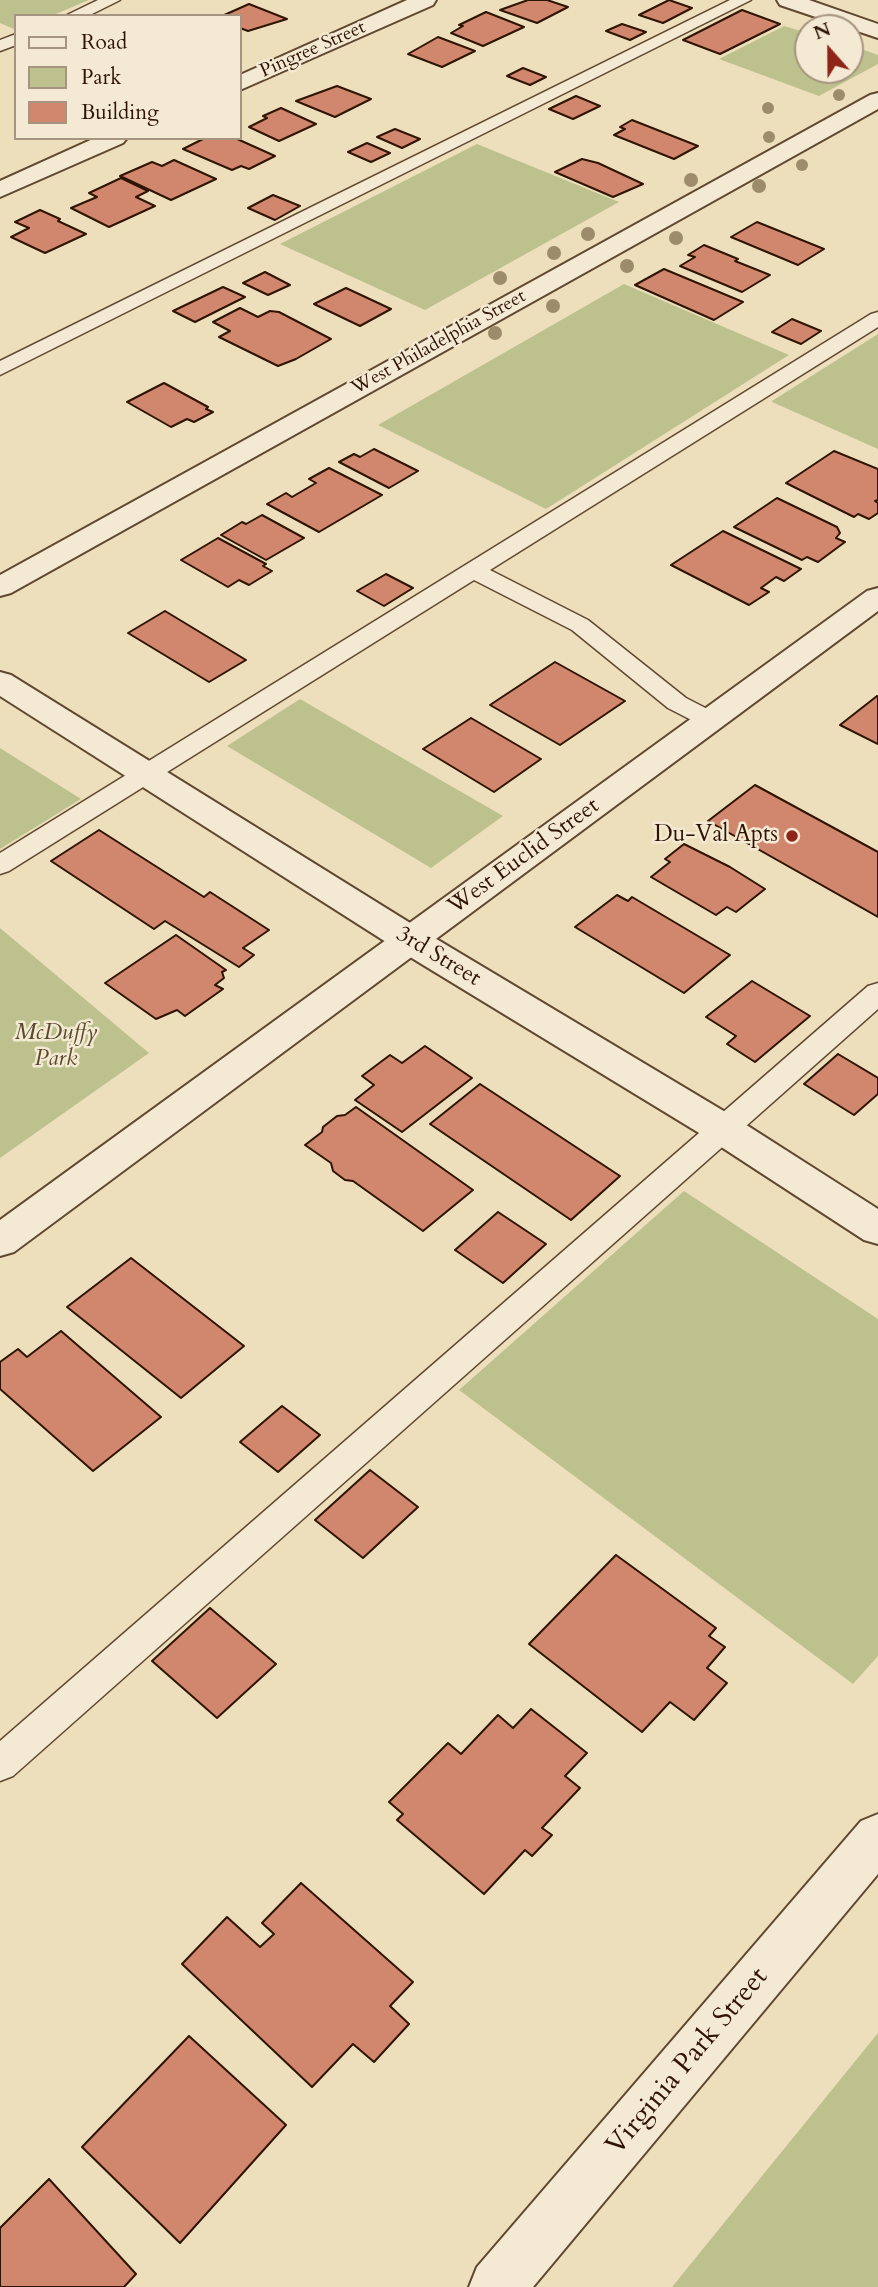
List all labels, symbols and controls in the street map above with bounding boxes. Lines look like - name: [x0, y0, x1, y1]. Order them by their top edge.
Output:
- legend: [14, 14, 242, 140]
- north arrow: [794, 14, 864, 84]
- text: N: [810, 16, 835, 46]
- street label: Pingree Street: [257, 17, 369, 83]
- text: Road: [81, 28, 127, 57]
- text: Park: [81, 63, 121, 92]
- text: Building: [81, 98, 159, 127]
- street label: West Philadelphia Street: [348, 286, 530, 400]
- street label: West Euclid Street: [443, 793, 605, 921]
- place label: Du-Val Apts: [654, 822, 778, 850]
- marker: Du-Val Apts: [784, 828, 800, 844]
- street label: 3rd Street: [391, 921, 485, 993]
- park label: McDuffy Park: [15, 1020, 97, 1074]
- street label: Virginia Park Street: [600, 1961, 776, 2163]

